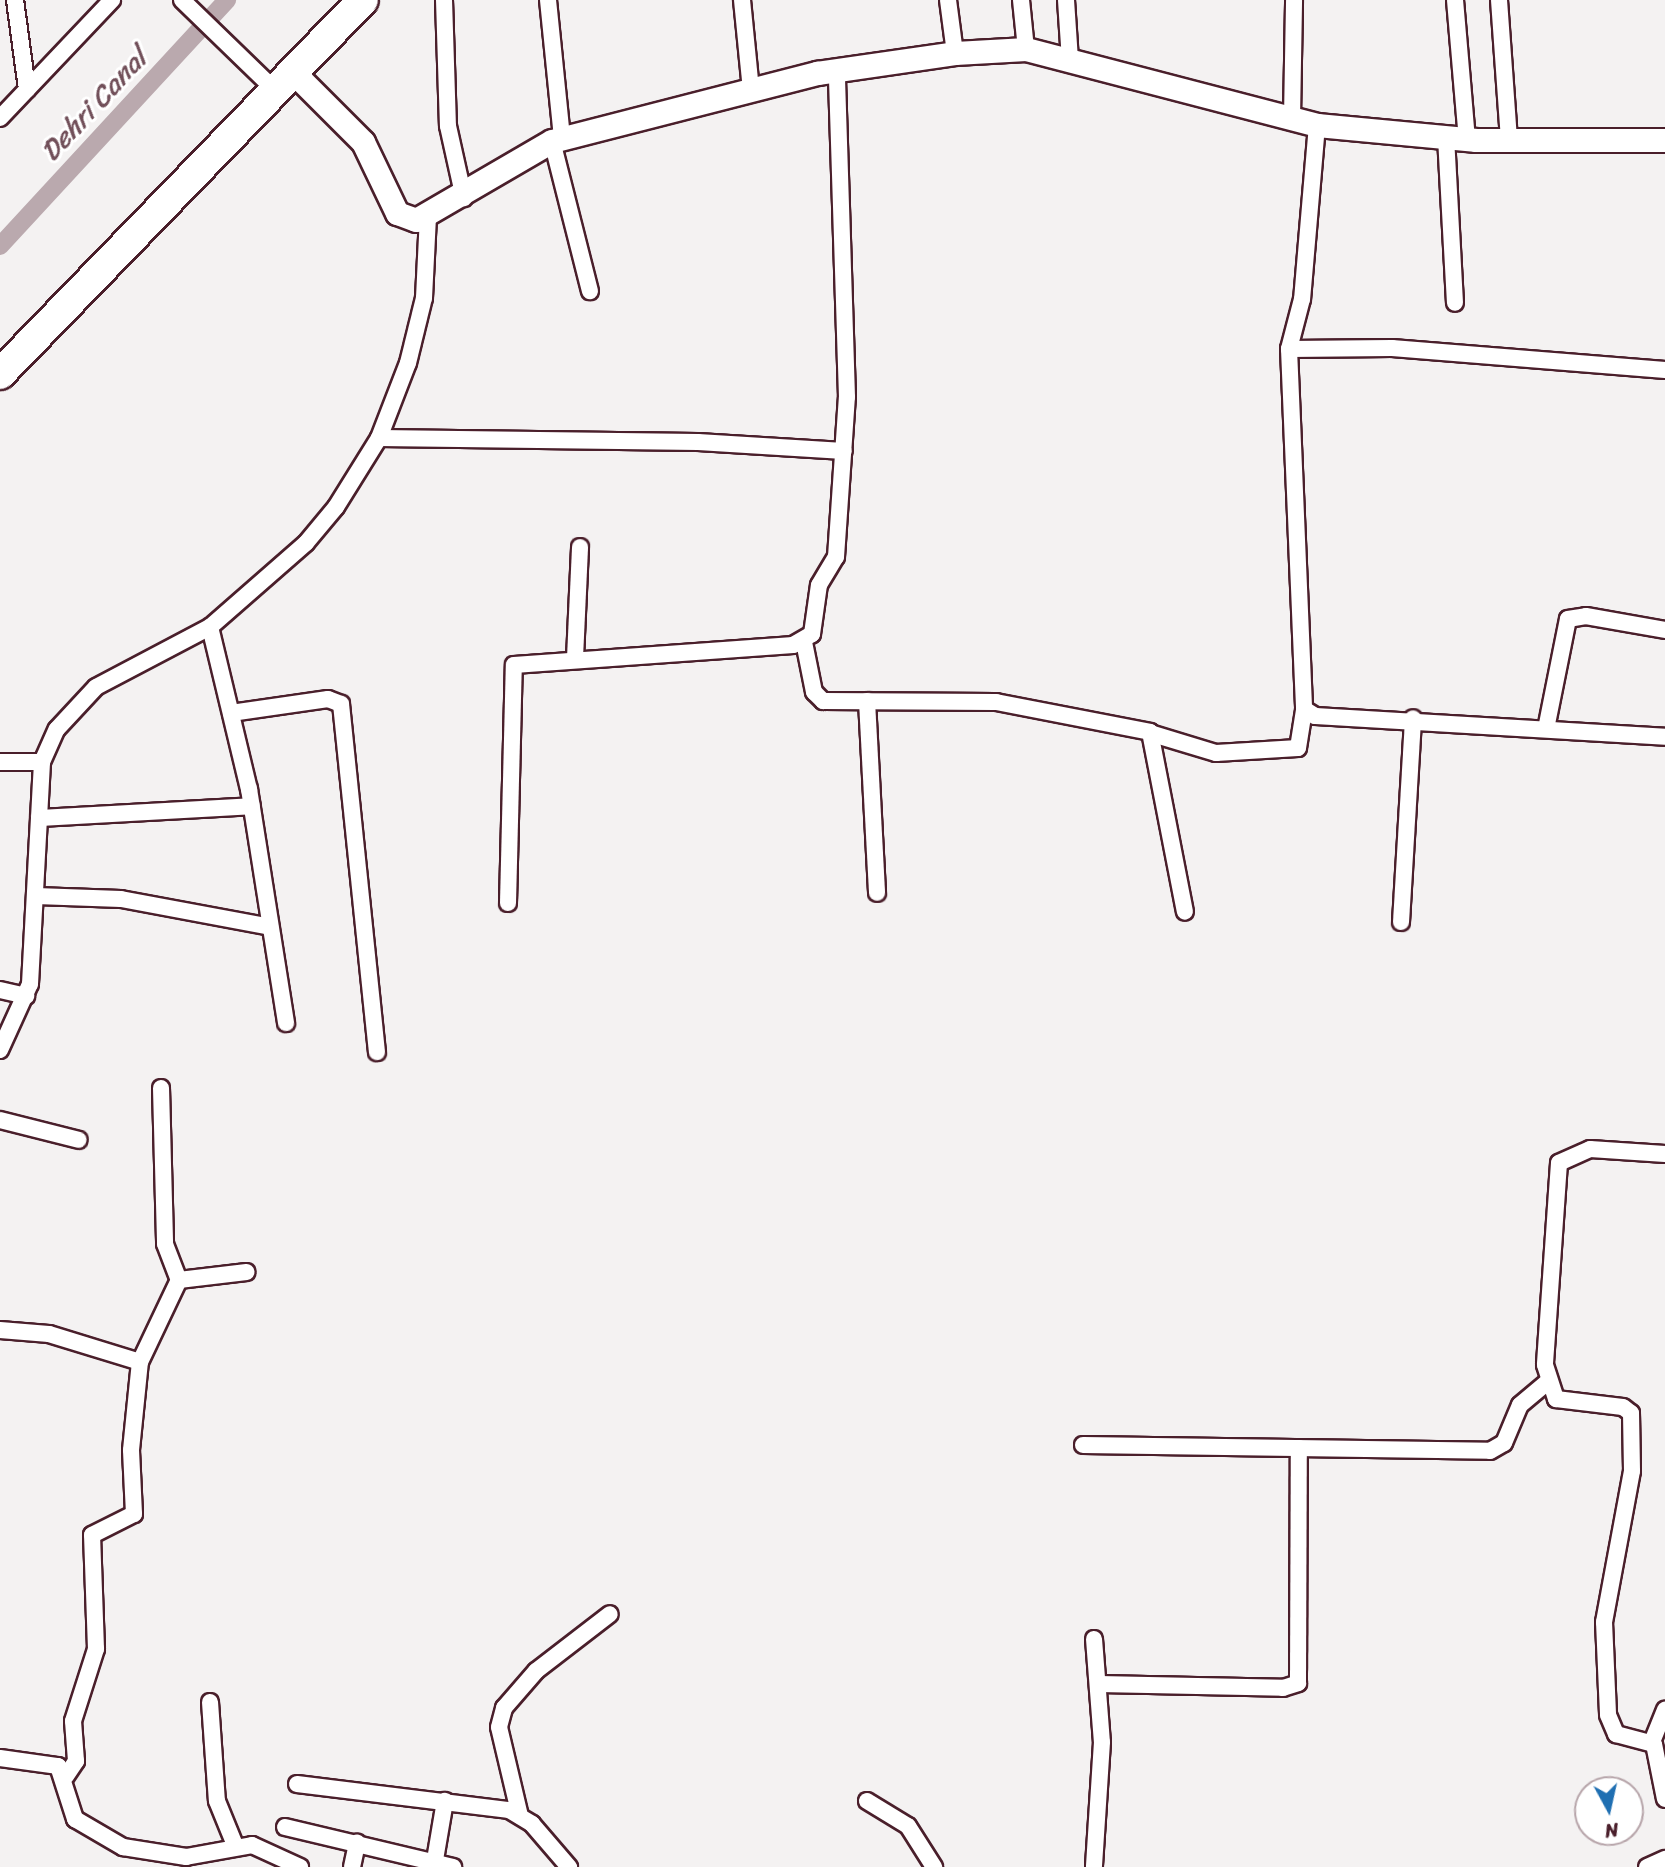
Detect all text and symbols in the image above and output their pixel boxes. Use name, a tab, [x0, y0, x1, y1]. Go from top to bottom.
water label: Dehri Canal	[34, 42, 154, 168]
north arrow	[1574, 1776, 1644, 1846]
text: N	[1603, 1813, 1621, 1848]

